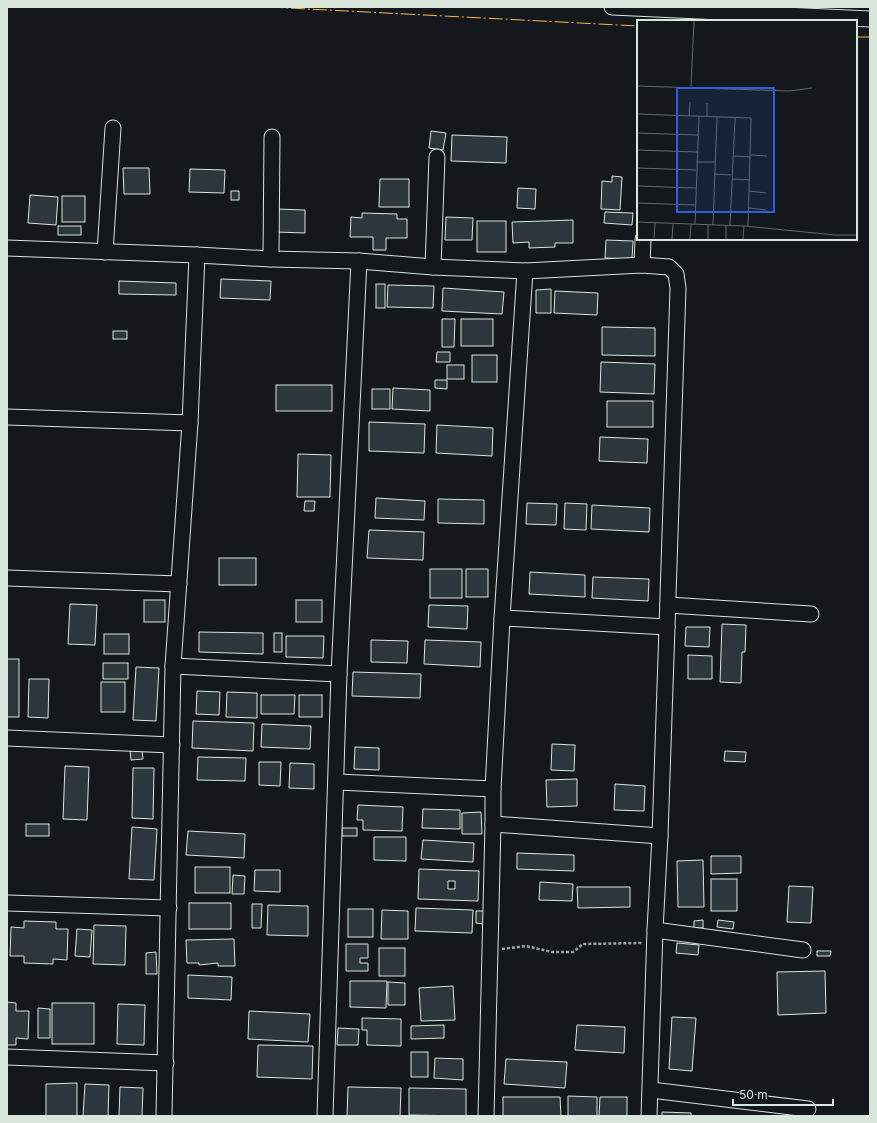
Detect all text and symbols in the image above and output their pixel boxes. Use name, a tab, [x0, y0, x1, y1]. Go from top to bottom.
inset map	[637, 20, 857, 240]
scale bar	[733, 1081, 833, 1107]
text: 50 m	[739, 1087, 768, 1102]

